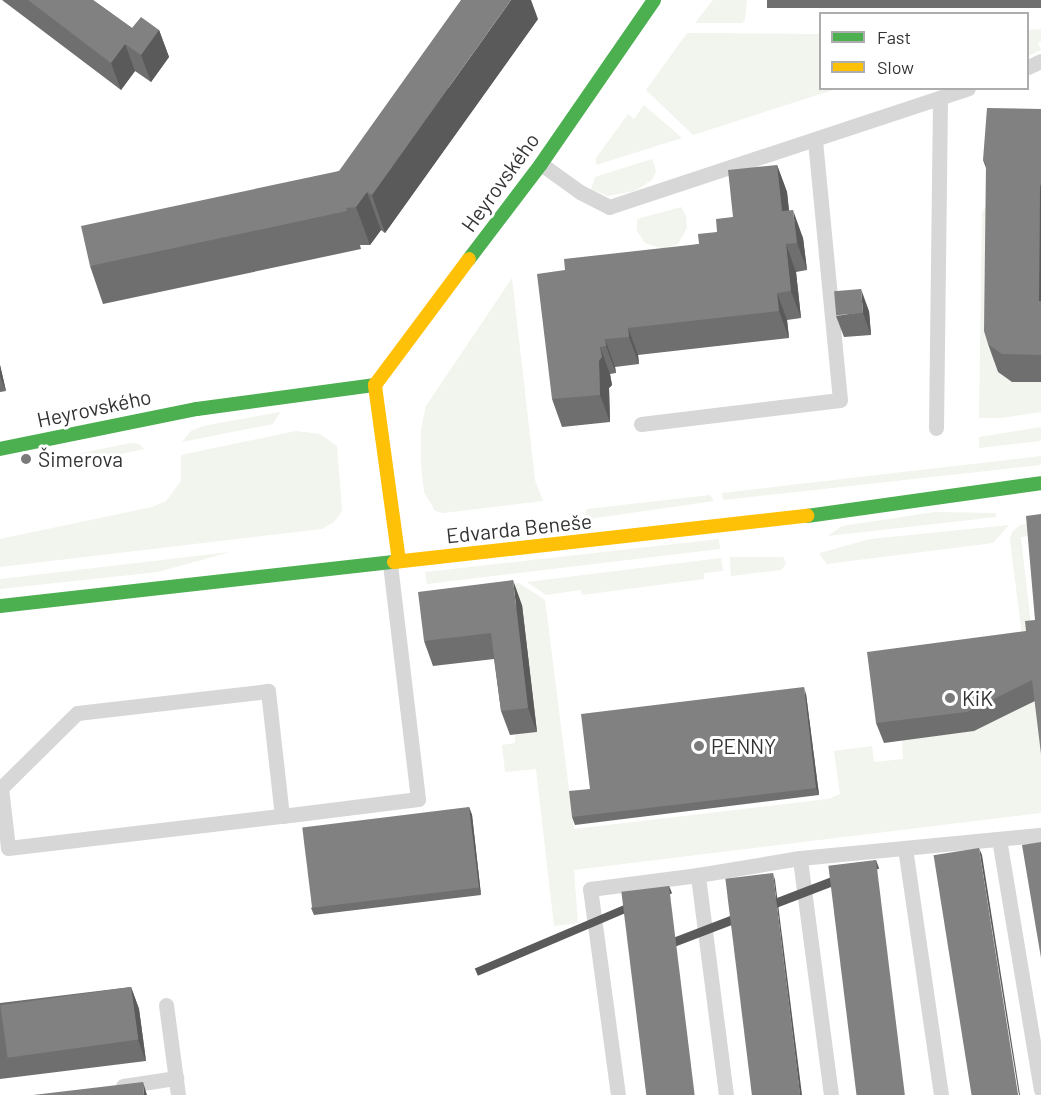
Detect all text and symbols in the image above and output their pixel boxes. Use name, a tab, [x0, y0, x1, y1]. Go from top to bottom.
legend	[819, 12, 1029, 90]
text: Fast	[877, 26, 911, 48]
text: Slow	[877, 56, 914, 78]
street label: Heyrovského	[456, 128, 544, 236]
street label: Heyrovského	[35, 384, 153, 432]
place label: Šimerova	[38, 446, 123, 472]
marker: Šimerova	[19, 452, 33, 466]
street label: Edvarda Beneše	[445, 508, 593, 548]
place label: KiK	[962, 685, 993, 711]
marker: KiK	[943, 691, 957, 705]
place label: PENNY	[711, 733, 776, 759]
marker: PENNY	[692, 739, 706, 753]

